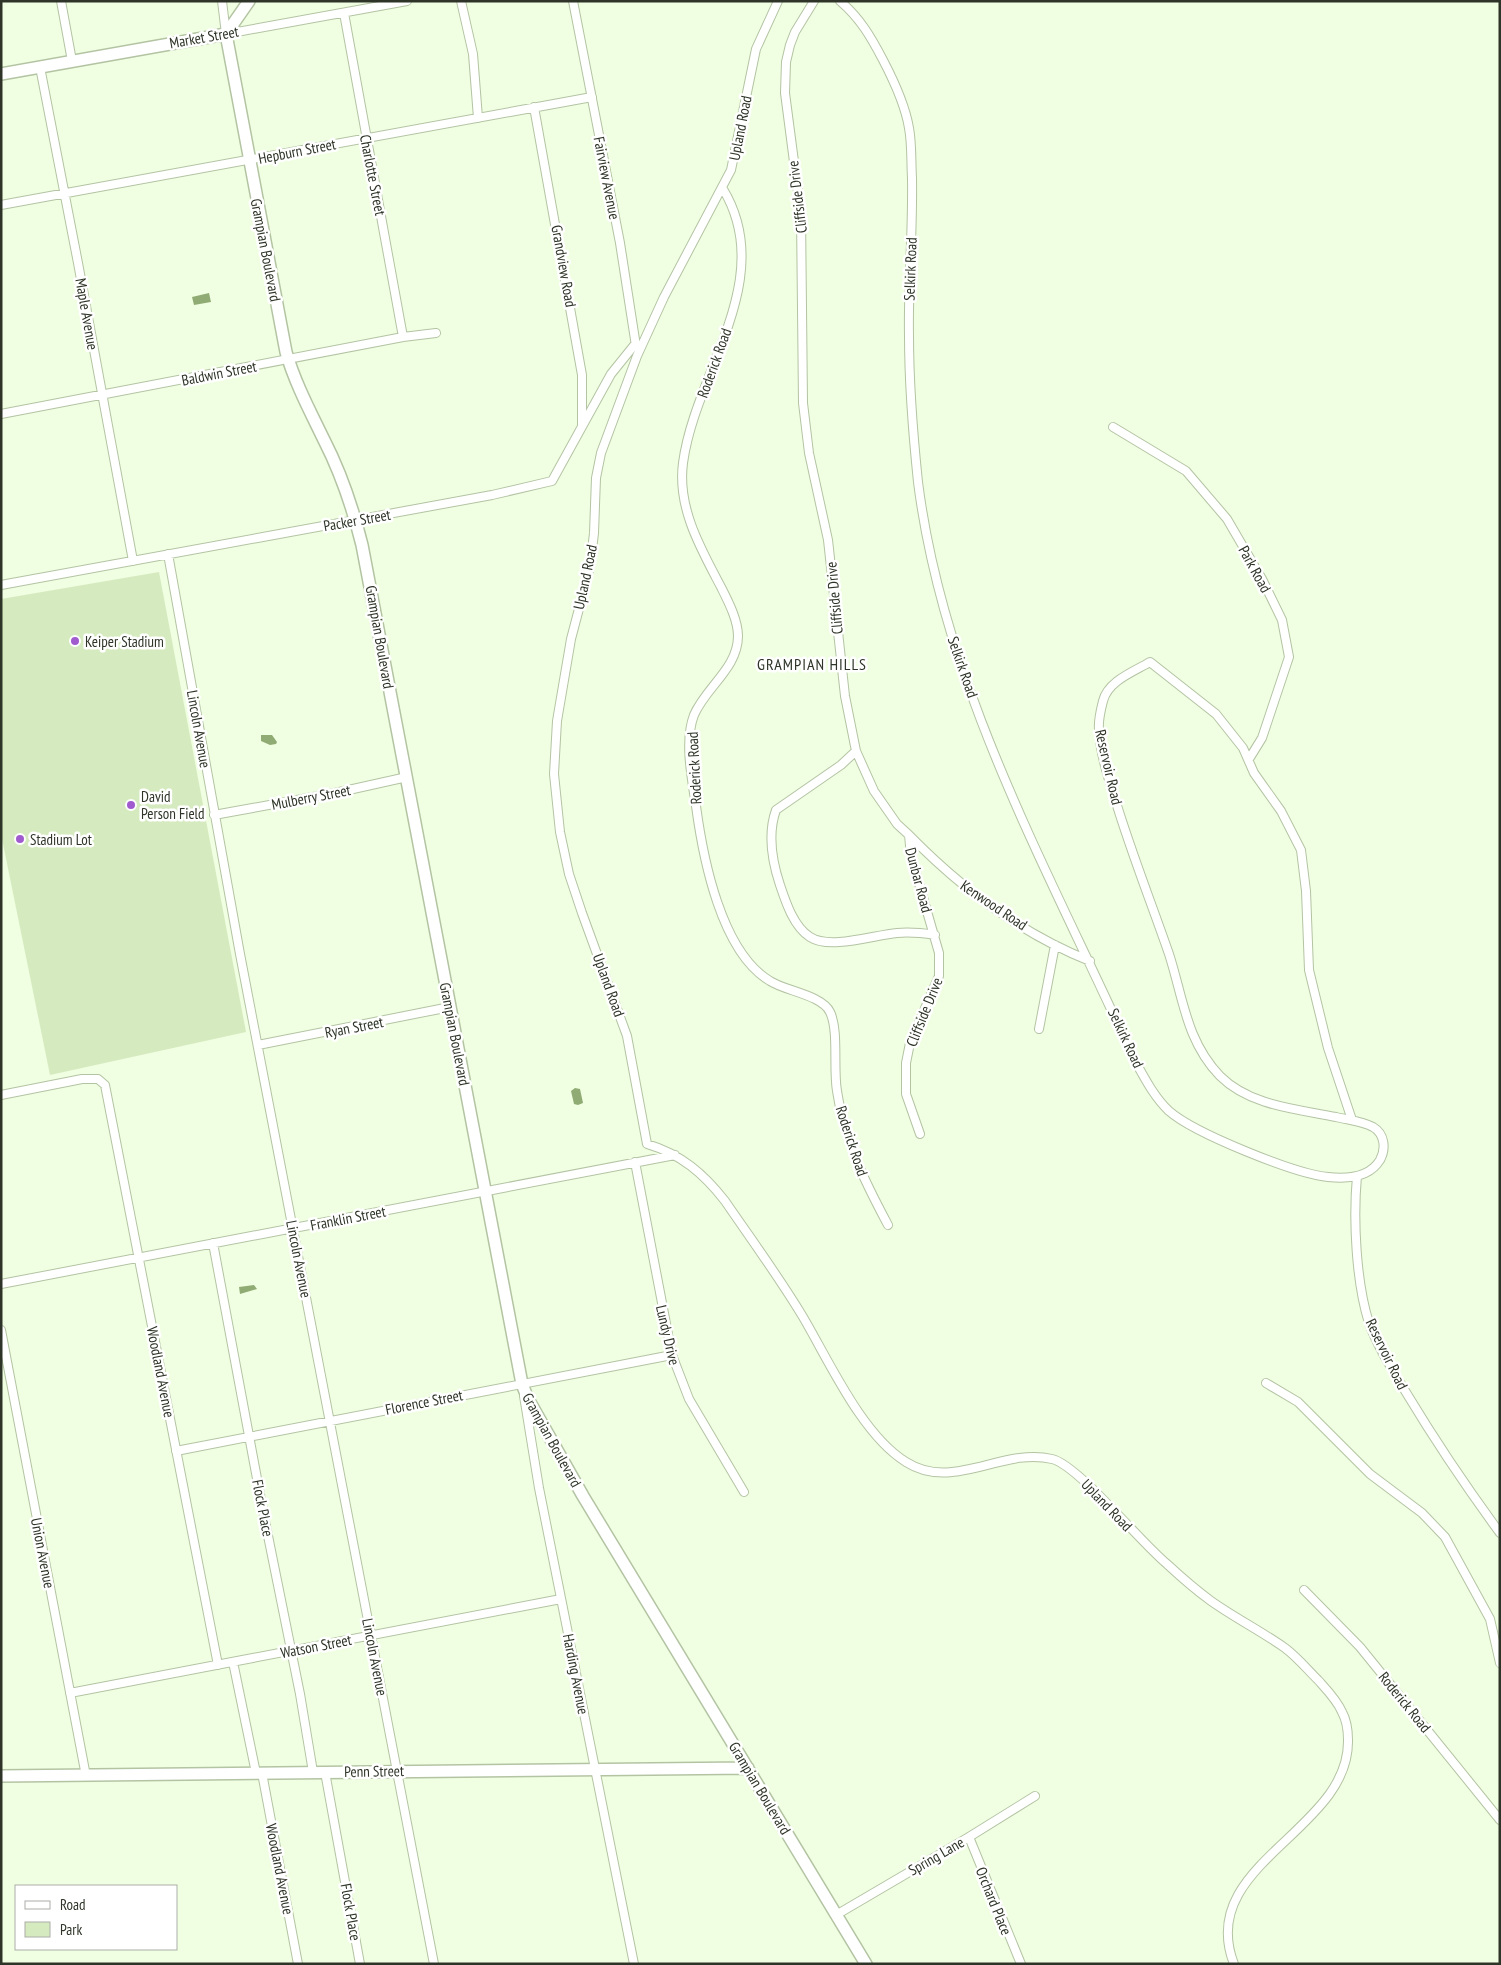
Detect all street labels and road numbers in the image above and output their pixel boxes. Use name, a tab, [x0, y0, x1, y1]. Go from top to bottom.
street label: Market Street	[168, 22, 240, 52]
street label: Upland Road	[724, 94, 756, 162]
street label: Charlotte Street	[356, 133, 390, 217]
street label: Hepburn Street	[257, 134, 337, 168]
street label: Fairview Avenue	[590, 135, 624, 221]
street label: Cliffside Drive	[783, 160, 811, 234]
street label: Grampian Boulevard	[247, 197, 285, 303]
street label: Grandview Road	[547, 223, 581, 309]
street label: Selkirk Road	[899, 237, 921, 301]
street label: Maple Avenue	[71, 277, 103, 351]
street label: Roderick Road	[693, 326, 735, 400]
street label: Baldwin Street	[180, 356, 258, 390]
street label: Packer Street	[322, 505, 392, 535]
street label: Park Road	[1234, 542, 1276, 596]
street label: Upland Road	[569, 543, 601, 611]
street label: Cliffside Drive	[821, 561, 847, 635]
street label: Grampian Boulevard	[362, 584, 398, 690]
street label: Selkirk Road	[944, 634, 982, 700]
street label: Lincoln Avenue	[183, 689, 215, 769]
street label: Reservoir Road	[1091, 728, 1127, 806]
street label: Roderick Road	[683, 731, 705, 805]
street label: Mulberry Street	[270, 780, 352, 814]
street label: Dunbar Road	[901, 845, 937, 915]
street label: Kenwood Road	[957, 876, 1031, 934]
street label: Upland Road	[589, 951, 629, 1019]
street label: Cliffside Drive	[902, 975, 946, 1049]
street label: Grampian Boulevard	[436, 981, 474, 1087]
street label: Selkirk Road	[1104, 1005, 1148, 1071]
street label: Ryan Street	[323, 1012, 385, 1042]
street label: Roderick Road	[832, 1103, 872, 1179]
street label: Franklin Street	[309, 1201, 387, 1235]
street label: Lincoln Avenue	[282, 1219, 316, 1299]
street label: Lundy Drive	[652, 1303, 684, 1367]
street label: Reservoir Road	[1362, 1315, 1412, 1393]
street label: Woodland Avenue	[143, 1325, 179, 1419]
street label: Florence Street	[384, 1385, 464, 1419]
street label: Grampian Boulevard	[518, 1390, 586, 1490]
street label: Upland Road	[1077, 1475, 1137, 1535]
street label: Flock Place	[248, 1478, 278, 1538]
street label: Union Avenue	[27, 1516, 59, 1590]
street label: Lincoln Avenue	[358, 1617, 392, 1697]
street label: Watson Street	[279, 1630, 353, 1662]
street label: Harding Avenue	[559, 1632, 593, 1716]
street label: Roderick Road	[1375, 1668, 1435, 1736]
street label: Grampian Boulevard	[725, 1738, 795, 1838]
street label: Penn Street	[344, 1761, 404, 1781]
street label: Woodland Avenue	[262, 1822, 298, 1916]
street label: Spring Lane	[905, 1832, 967, 1880]
street label: Orchard Place	[972, 1864, 1016, 1938]
street label: Flock Place	[337, 1882, 365, 1942]

